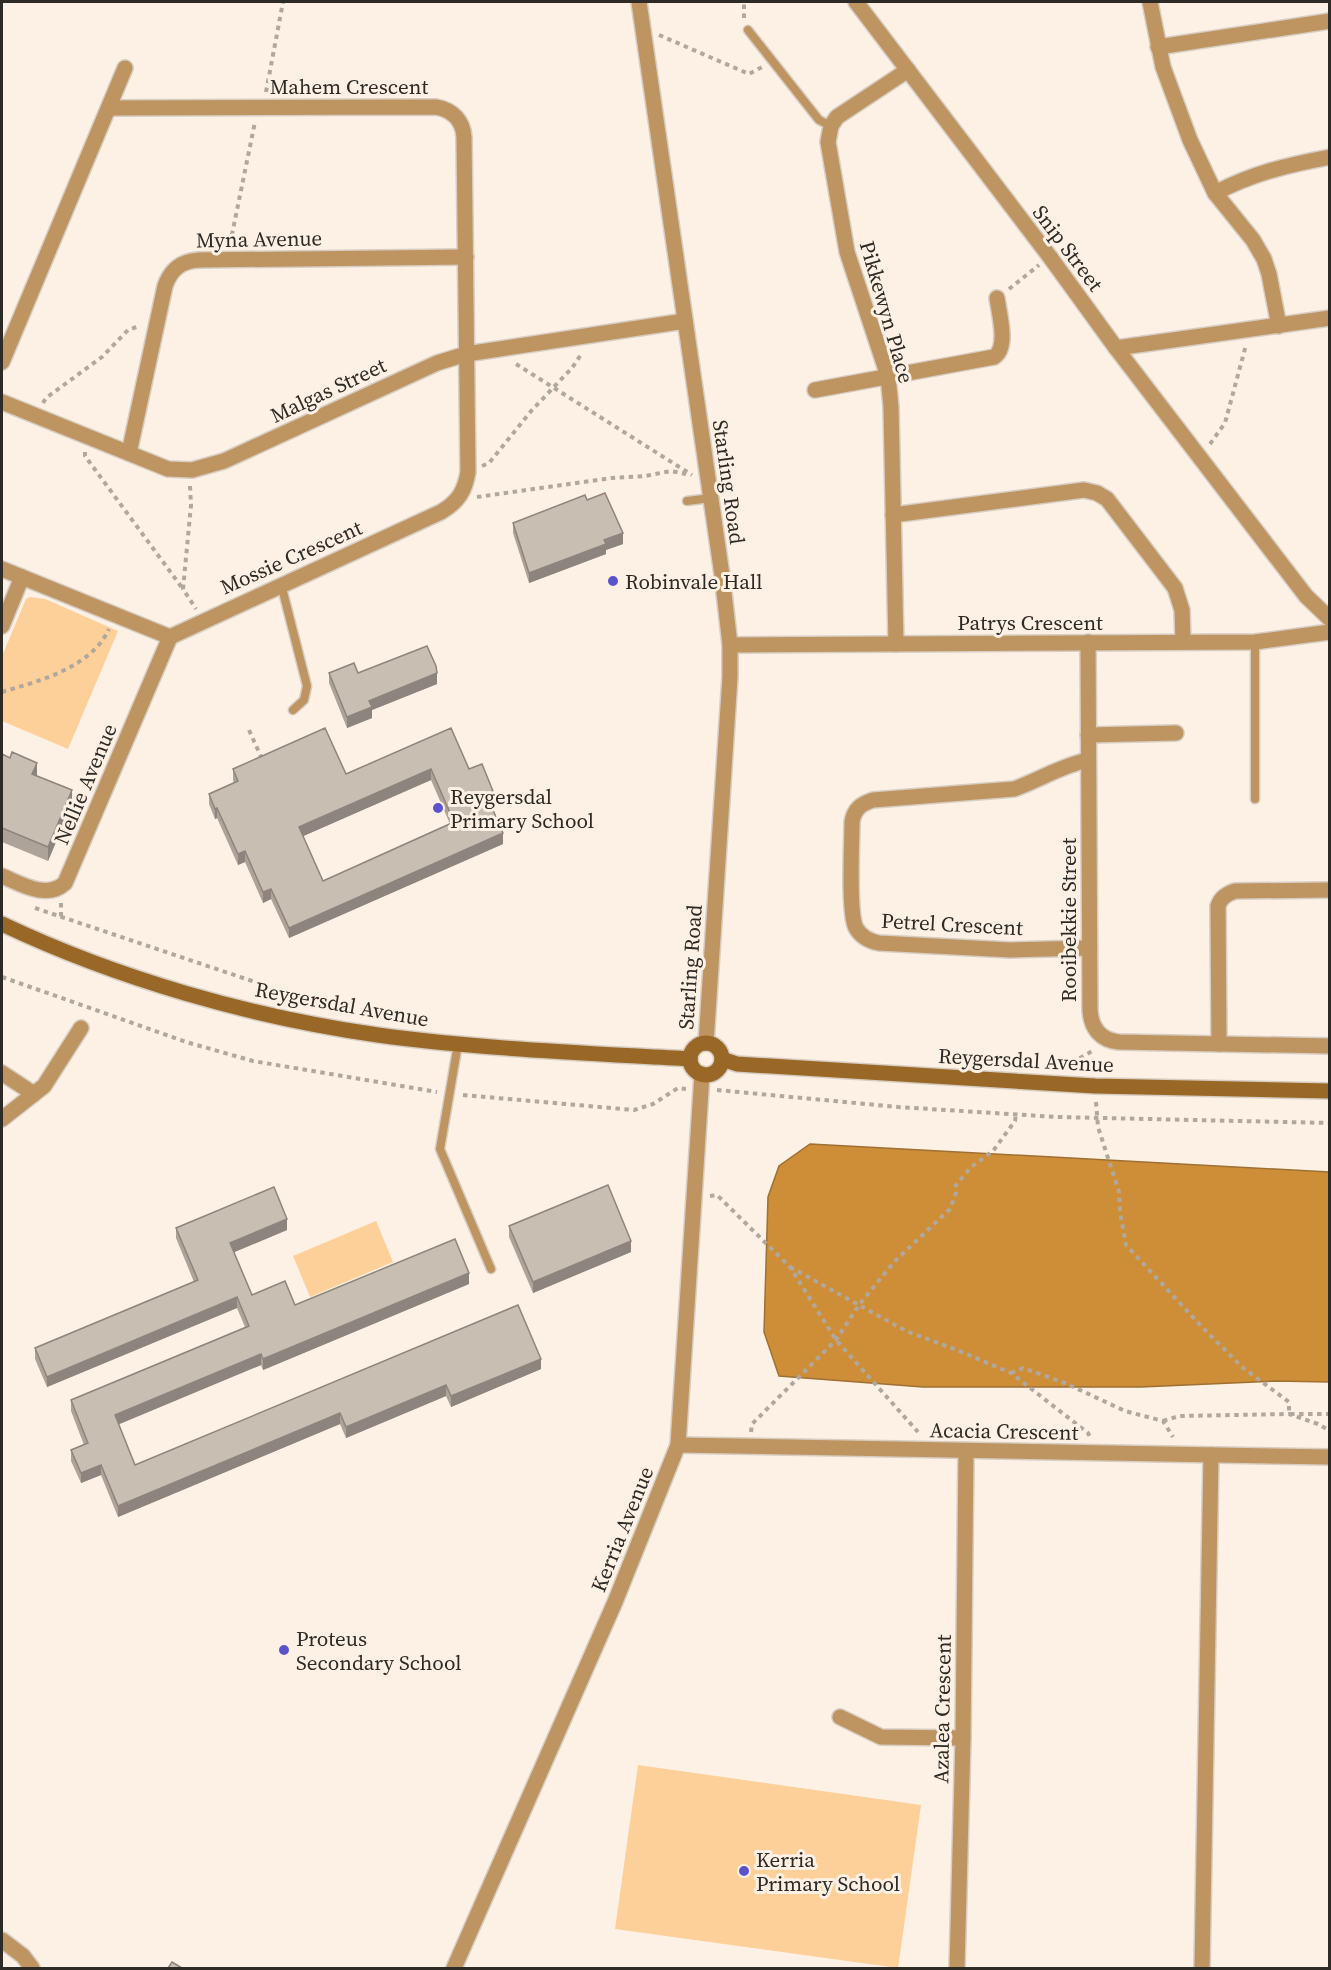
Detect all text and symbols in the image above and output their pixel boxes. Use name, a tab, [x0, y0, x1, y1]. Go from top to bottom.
street label: Mahem Crescent	[270, 72, 428, 101]
street label: Snip Street	[1026, 199, 1110, 297]
street label: Myna Avenue	[196, 223, 322, 255]
street label: Pikkewyn Place	[853, 238, 921, 386]
street label: Malgas Street	[265, 350, 391, 429]
street label: Starling Road	[706, 418, 752, 546]
street label: Mossie Crescent	[216, 513, 367, 601]
place label: Robinvale Hall	[625, 567, 762, 596]
marker: Robinvale Hall	[606, 574, 620, 588]
street label: Patrys Crescent	[957, 608, 1103, 637]
street label: Nellie Avenue	[46, 719, 124, 849]
place label: Reygersdal Primary School	[450, 782, 594, 835]
marker: Reygersdal Primary School	[431, 801, 445, 815]
street label: Rooibekkie Street	[1054, 838, 1083, 1002]
street label: Starling Road	[671, 903, 709, 1030]
street label: Petrel Crescent	[880, 906, 1024, 942]
street label: Reygersdal Avenue	[253, 974, 431, 1034]
street label: Reygersdal Avenue	[937, 1041, 1115, 1079]
street label: Acacia Crescent	[929, 1415, 1079, 1447]
street label: Kerria Avenue	[584, 1462, 660, 1596]
place label: Proteus Secondary School	[296, 1624, 461, 1677]
street label: Azalea Crescent	[926, 1634, 958, 1784]
marker: Proteus Secondary School	[277, 1643, 291, 1657]
place label: Kerria Primary School	[756, 1845, 900, 1898]
marker: Kerria Primary School	[737, 1864, 751, 1878]

